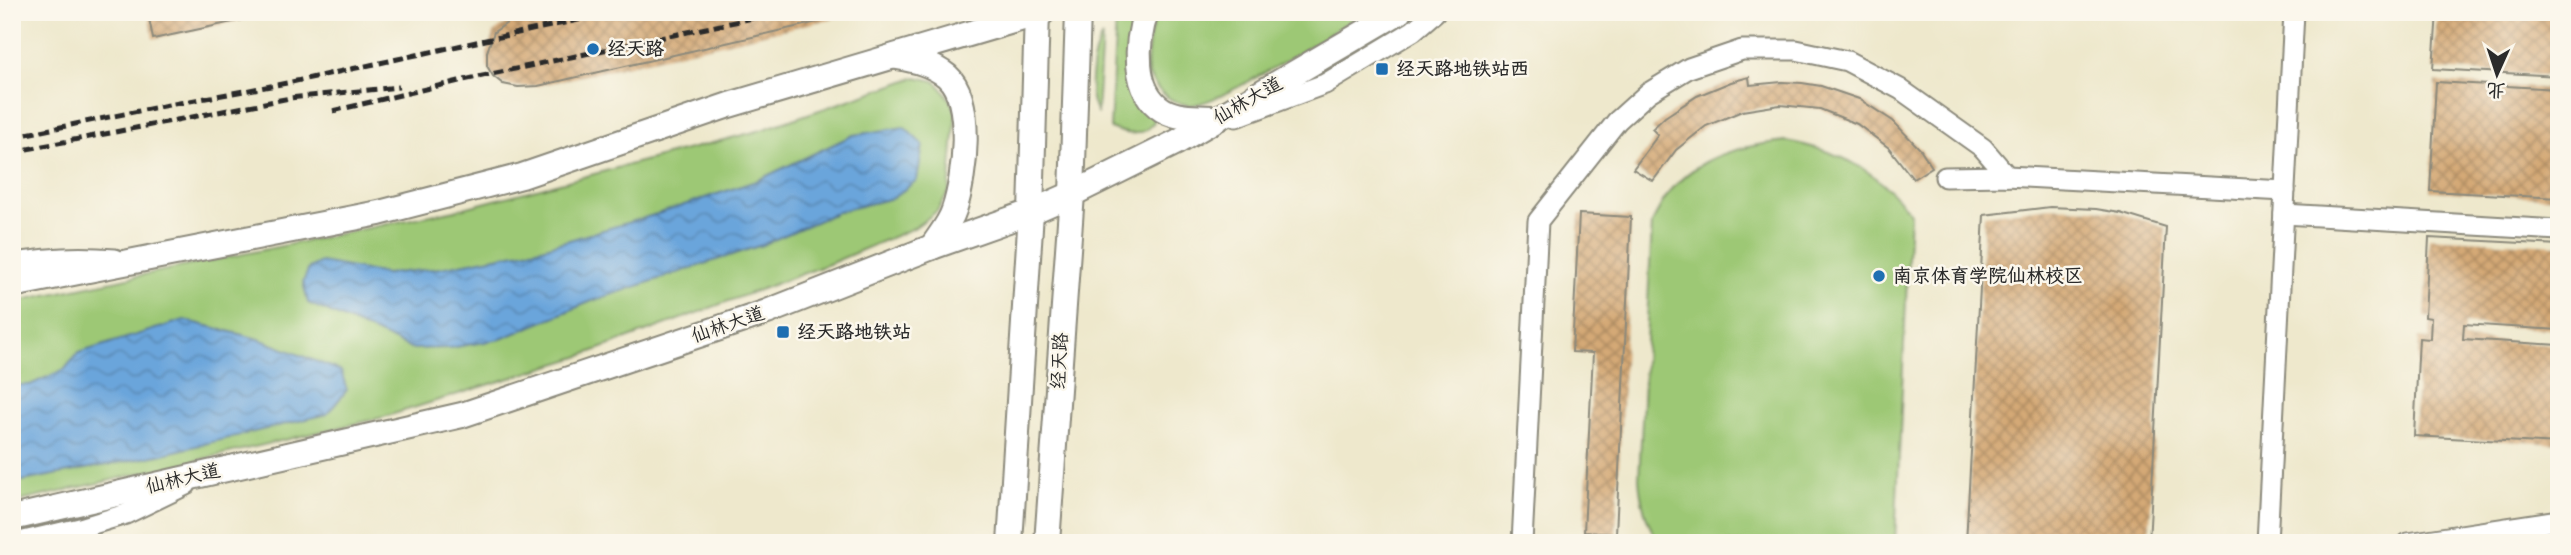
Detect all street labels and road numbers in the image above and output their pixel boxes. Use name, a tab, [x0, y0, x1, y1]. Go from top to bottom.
street label: 仙林大道	[1208, 70, 1288, 132]
street label: 仙林大道	[688, 300, 768, 350]
street label: 经天路	[1045, 332, 1075, 390]
street label: 仙林大道	[143, 457, 223, 501]

